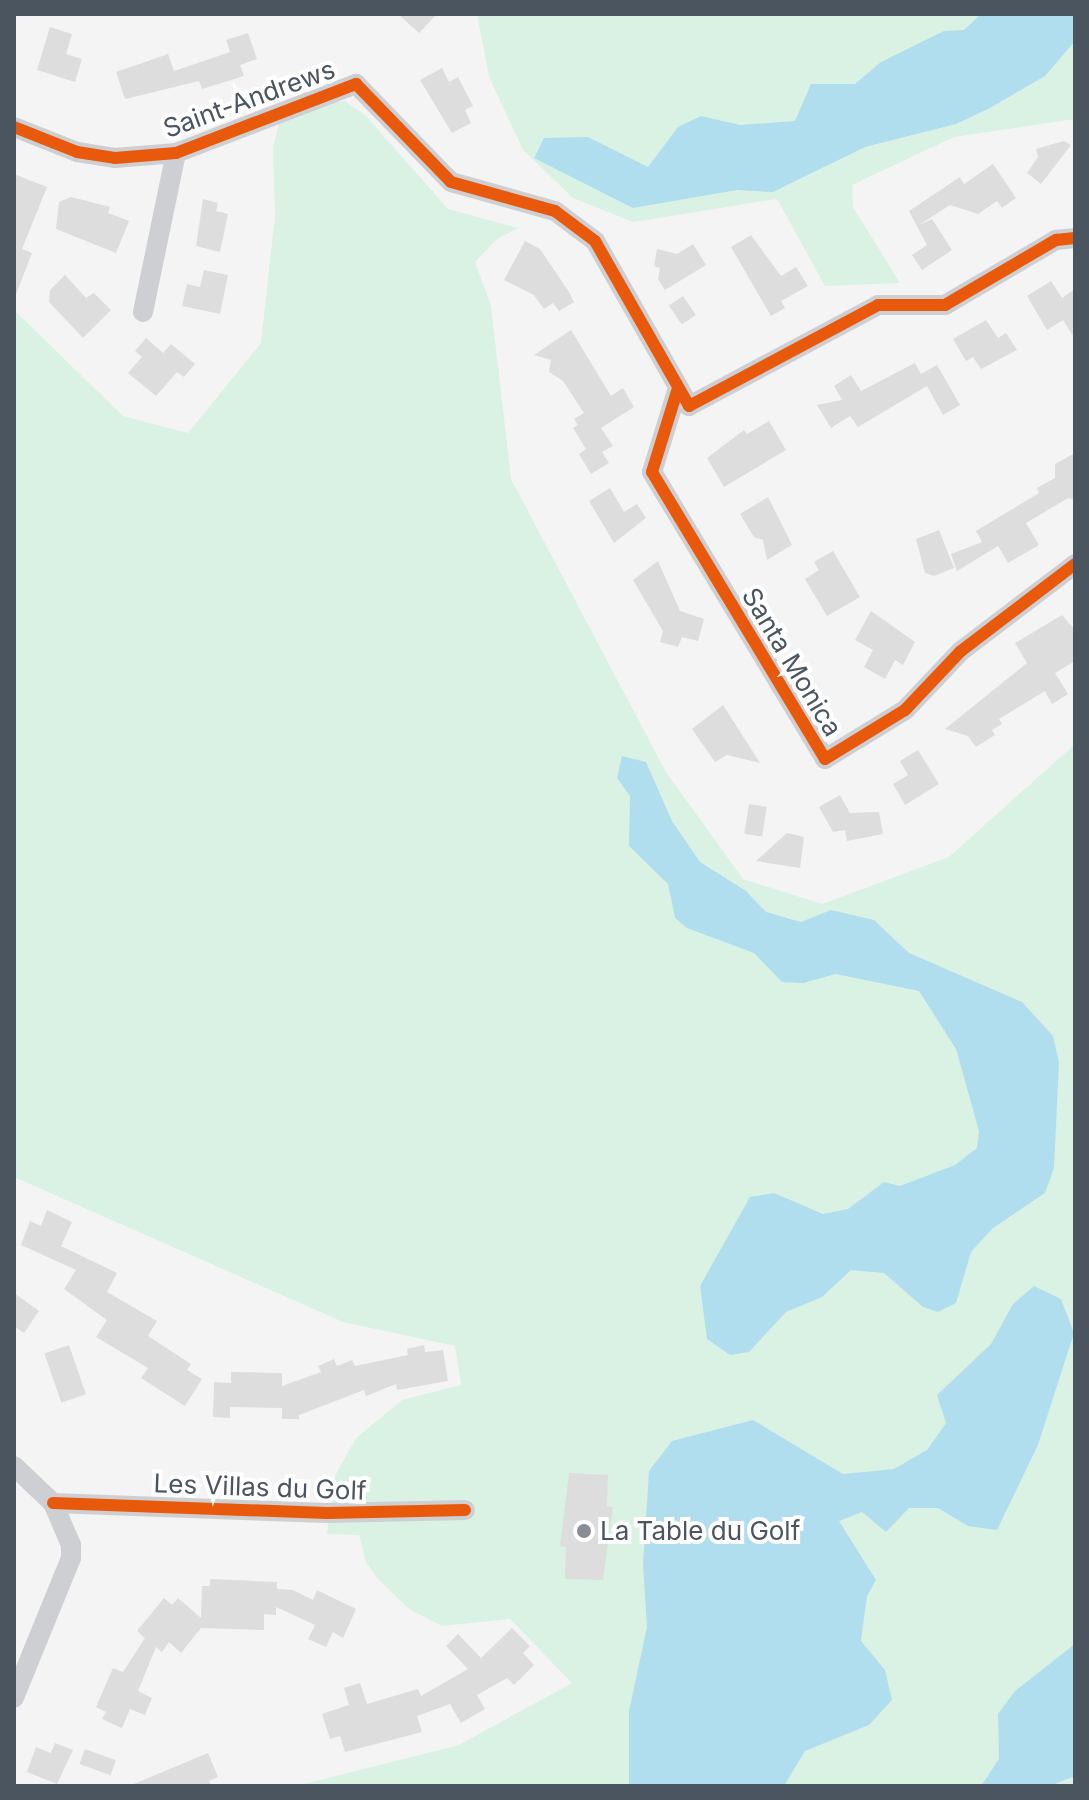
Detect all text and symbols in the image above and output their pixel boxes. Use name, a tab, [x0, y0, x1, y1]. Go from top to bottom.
street label: Saint-Andrews	[159, 54, 339, 144]
street label: Santa Monica	[735, 582, 849, 742]
street label: Les Villas du Golf	[153, 1468, 367, 1506]
place label: La Table du Golf	[600, 1515, 800, 1547]
marker: La Table du Golf	[575, 1522, 593, 1540]

